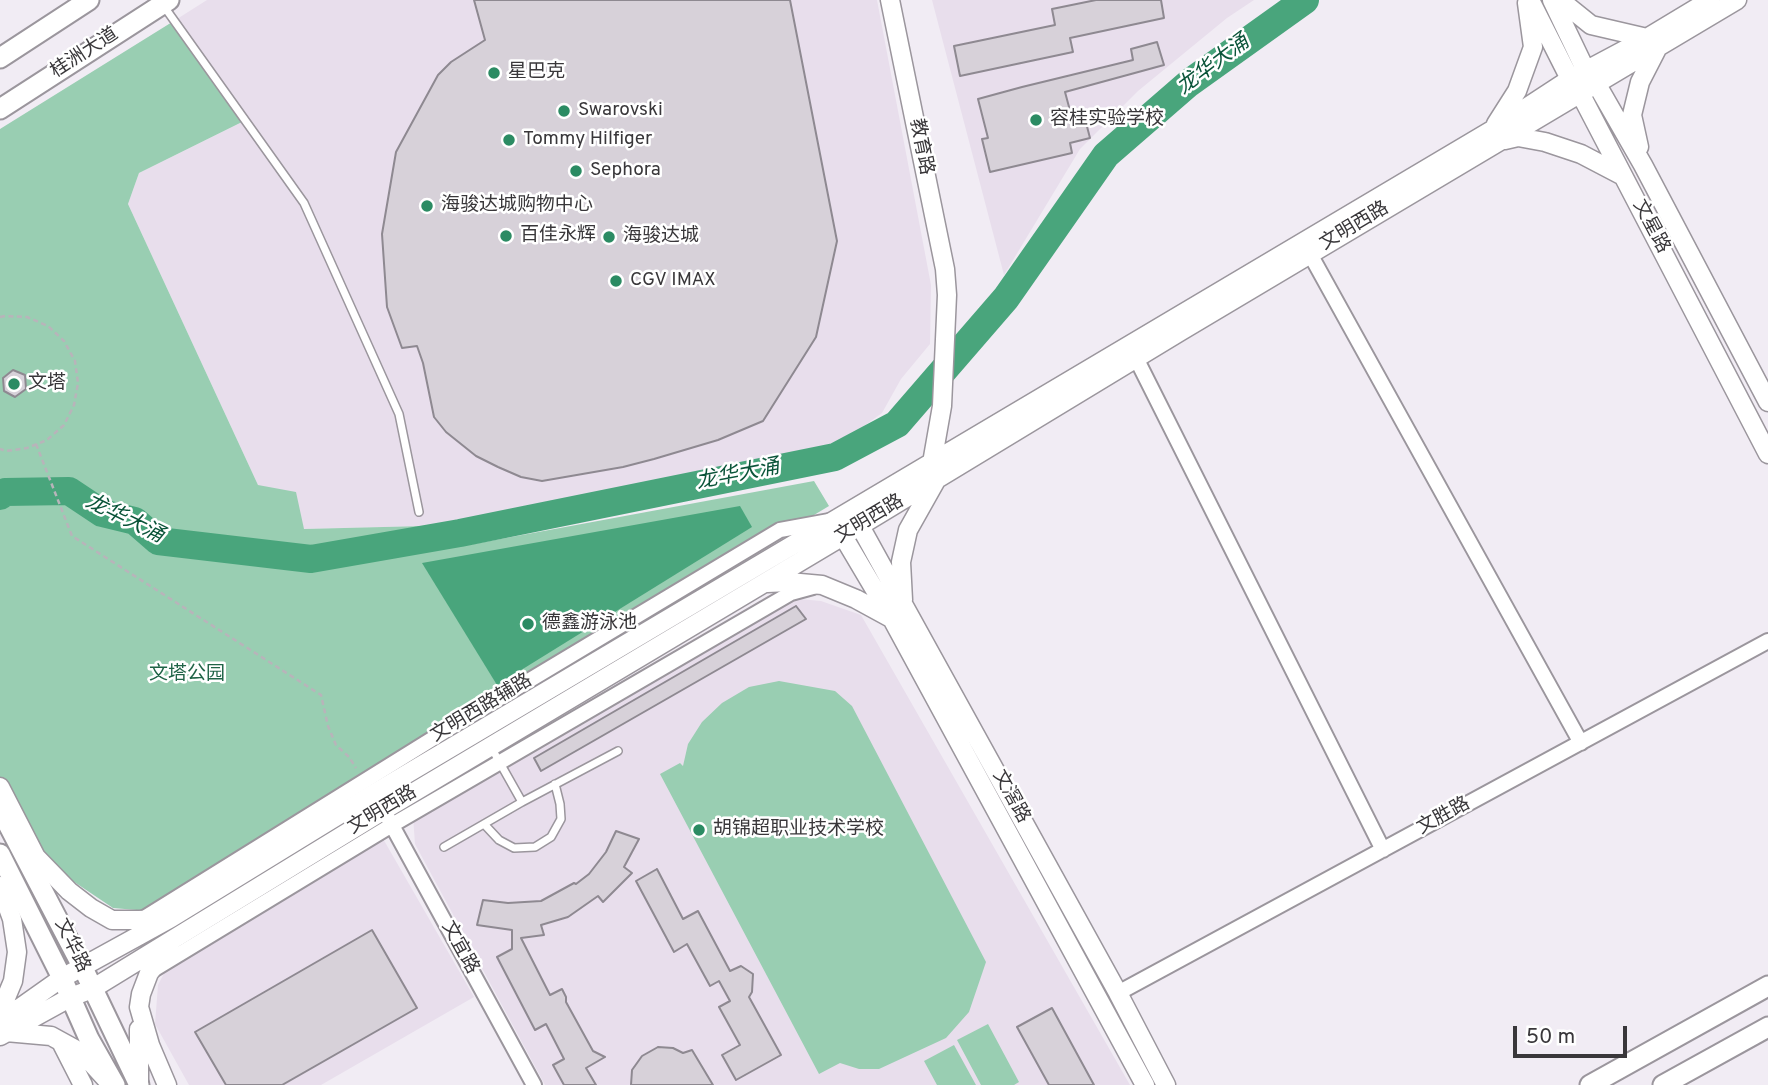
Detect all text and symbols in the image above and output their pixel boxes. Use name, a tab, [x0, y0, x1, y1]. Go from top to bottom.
street label: 桂洲大道	[47, 24, 123, 84]
water label: 龙华大涌	[1173, 31, 1255, 101]
place label: 星巴克	[508, 62, 565, 84]
marker: 星巴克	[486, 65, 502, 81]
place label: Swarovski	[578, 100, 663, 122]
marker: Swarovski	[556, 103, 572, 119]
place label: 容桂实验学校	[1050, 109, 1164, 131]
marker: 容桂实验学校	[1028, 112, 1044, 128]
street label: 教育路	[903, 117, 937, 177]
place label: Tommy Hilfiger	[523, 129, 652, 151]
marker: Tommy Hilfiger	[501, 132, 517, 148]
place label: Sephora	[590, 160, 661, 182]
marker: Sephora	[568, 163, 584, 179]
place label: 海骏达城购物中心	[441, 195, 593, 217]
street label: 文星路	[1627, 196, 1673, 258]
marker: 海骏达城购物中心	[419, 198, 435, 214]
street label: 文明西路	[1317, 198, 1393, 256]
place label: 百佳永辉	[520, 225, 596, 247]
place label: 海骏达城	[623, 226, 699, 248]
marker: 百佳永辉	[498, 228, 514, 244]
marker: 海骏达城	[601, 229, 617, 245]
place label: CGV IMAX	[630, 270, 716, 292]
marker: CGV IMAX	[608, 273, 624, 289]
place label: 文塔	[28, 373, 66, 395]
marker: 文塔	[6, 376, 22, 392]
water label: 龙华大涌	[694, 456, 782, 496]
water label: 龙华大涌	[81, 490, 167, 550]
street label: 文明西路	[832, 491, 908, 549]
place label: 德鑫游泳池	[542, 613, 637, 635]
marker: 德鑫游泳池	[520, 616, 536, 632]
park label: 文塔公园	[149, 664, 225, 686]
street label: 文明西路辅路	[427, 670, 537, 748]
street label: 文滘路	[986, 767, 1034, 827]
street label: 文明西路	[345, 782, 421, 840]
street label: 文胜路	[1414, 793, 1474, 841]
place label: 胡锦超职业技术学校	[713, 819, 884, 841]
marker: 胡锦超职业技术学校	[691, 822, 707, 838]
street label: 文华路	[48, 915, 94, 977]
street label: 文宜路	[435, 918, 483, 978]
scale bar	[1516, 1012, 1630, 1056]
text: 50 m	[1526, 1024, 1575, 1051]

